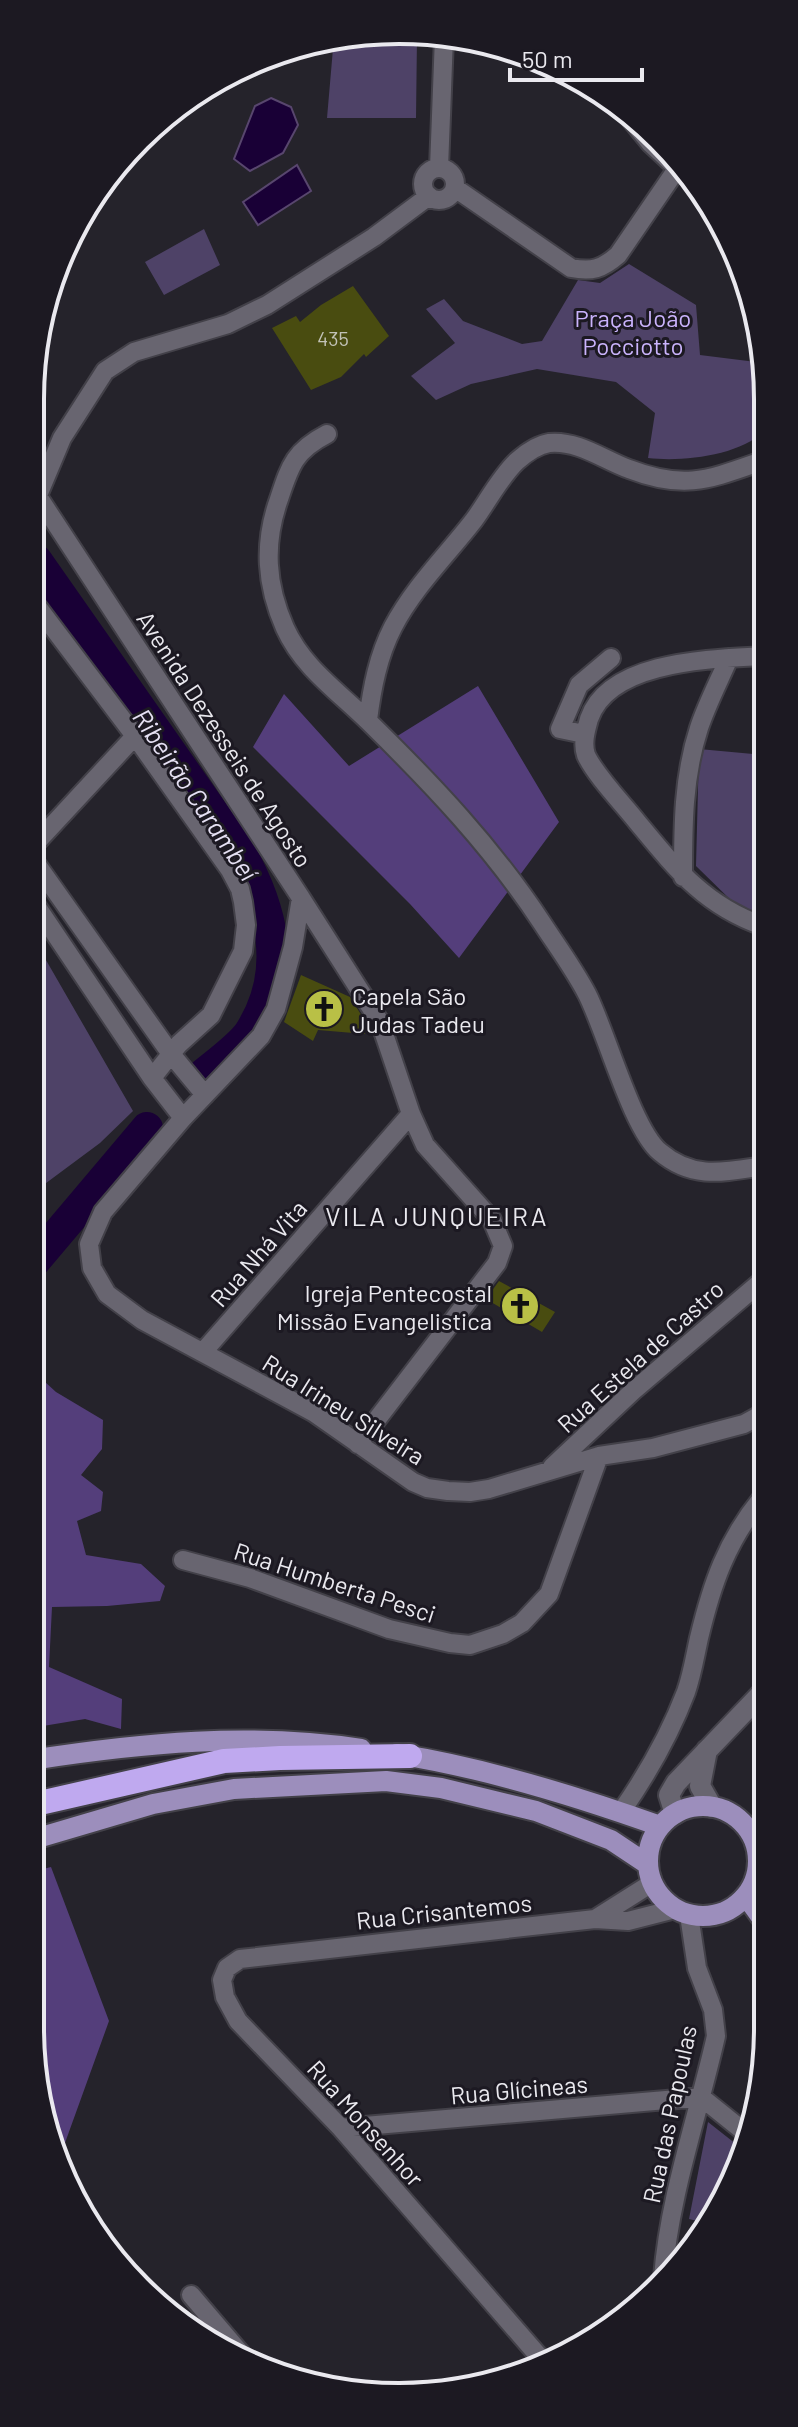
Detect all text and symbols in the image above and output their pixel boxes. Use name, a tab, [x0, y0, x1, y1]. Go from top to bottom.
scale bar	[510, 32, 642, 82]
text: 50 m	[522, 44, 573, 73]
park label: Praça João Pocciotto	[575, 303, 691, 360]
house number: 435	[317, 326, 349, 350]
street label: Avenida Dezesseis de Agosto	[131, 606, 319, 872]
water label: Ribeirão Carambeí	[127, 702, 266, 887]
place label: Capela São Judas Tadeu	[352, 981, 485, 1038]
church icon: Capela São Judas Tadeu	[303, 988, 345, 1030]
street label: Rua Nhá Vita	[204, 1194, 312, 1312]
district label: VILA JUNQUEIRA	[325, 1200, 549, 1231]
street label: Rua Estela de Castro	[551, 1274, 729, 1438]
place label: Igreja Pentecostal Missão Evangelistica	[277, 1278, 492, 1335]
church icon: Igreja Pentecostal Missão Evangelistica	[499, 1285, 541, 1327]
street label: Rua Irineu Silveira	[258, 1348, 430, 1470]
street label: Rua Humberta Pesci	[231, 1536, 439, 1628]
street label: Rua Crisantemos	[355, 1887, 533, 1935]
street label: Rua das Papoulas	[636, 2022, 702, 2206]
street label: Rua Monsenhor	[302, 2054, 430, 2192]
street label: Rua Glícineas	[449, 2069, 589, 2109]

